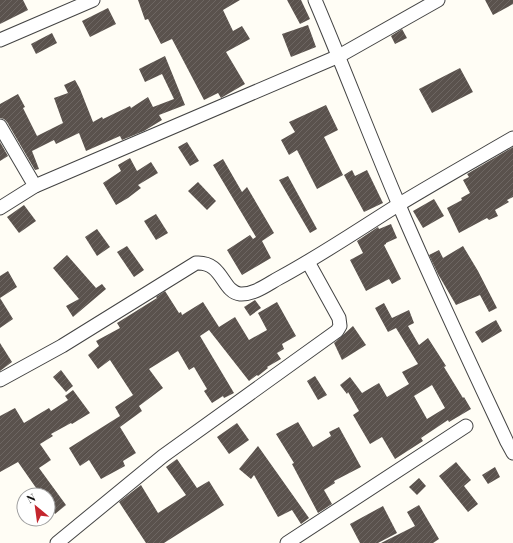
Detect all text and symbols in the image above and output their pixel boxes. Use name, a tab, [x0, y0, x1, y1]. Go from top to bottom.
north arrow	[16, 487, 56, 527]
text: N	[24, 489, 38, 506]

